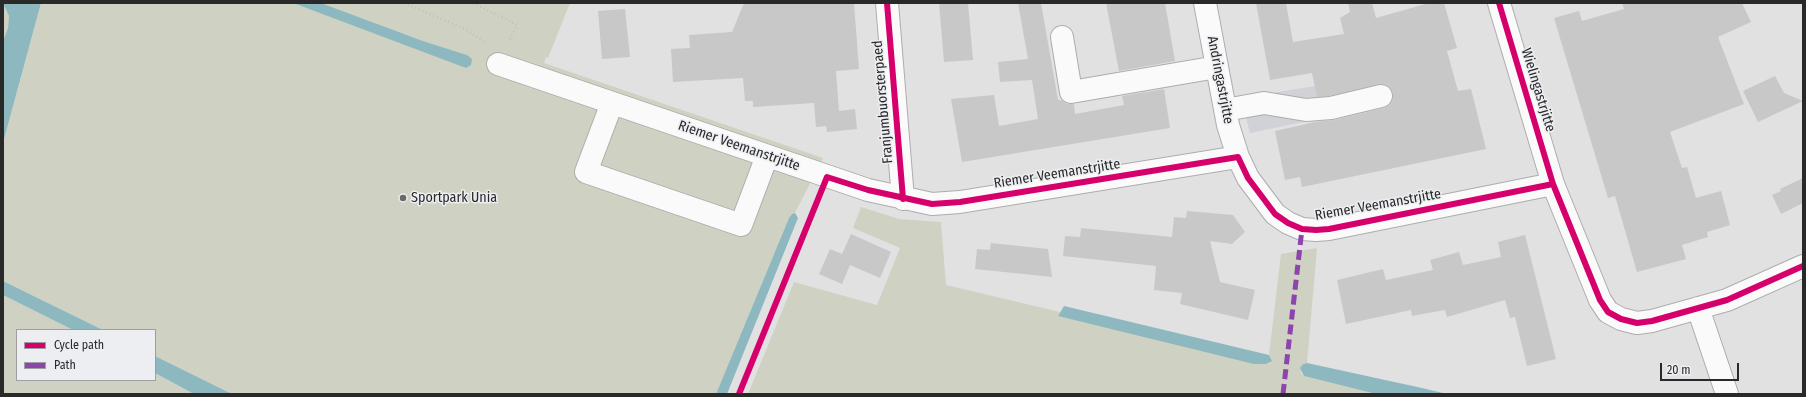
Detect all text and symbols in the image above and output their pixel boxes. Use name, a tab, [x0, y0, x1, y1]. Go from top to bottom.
street label: Andringastrjitte	[1203, 35, 1237, 125]
street label: Franjumbuorsterpaed	[869, 40, 897, 164]
street label: Wielingastrjitte	[1517, 46, 1559, 134]
street label: Riemer Veemanstrjitte	[676, 117, 802, 175]
street label: Riemer Veemanstrjitte	[993, 156, 1121, 192]
street label: Riemer Veemanstrjitte	[1314, 186, 1442, 224]
place label: Sportpark Unia	[411, 190, 497, 206]
marker: Sportpark Unia	[398, 193, 408, 203]
legend	[16, 329, 156, 381]
text: Cycle path	[54, 338, 104, 352]
scale bar	[1662, 355, 1741, 381]
text: Path	[54, 358, 76, 372]
text: 20 m	[1667, 363, 1691, 377]

